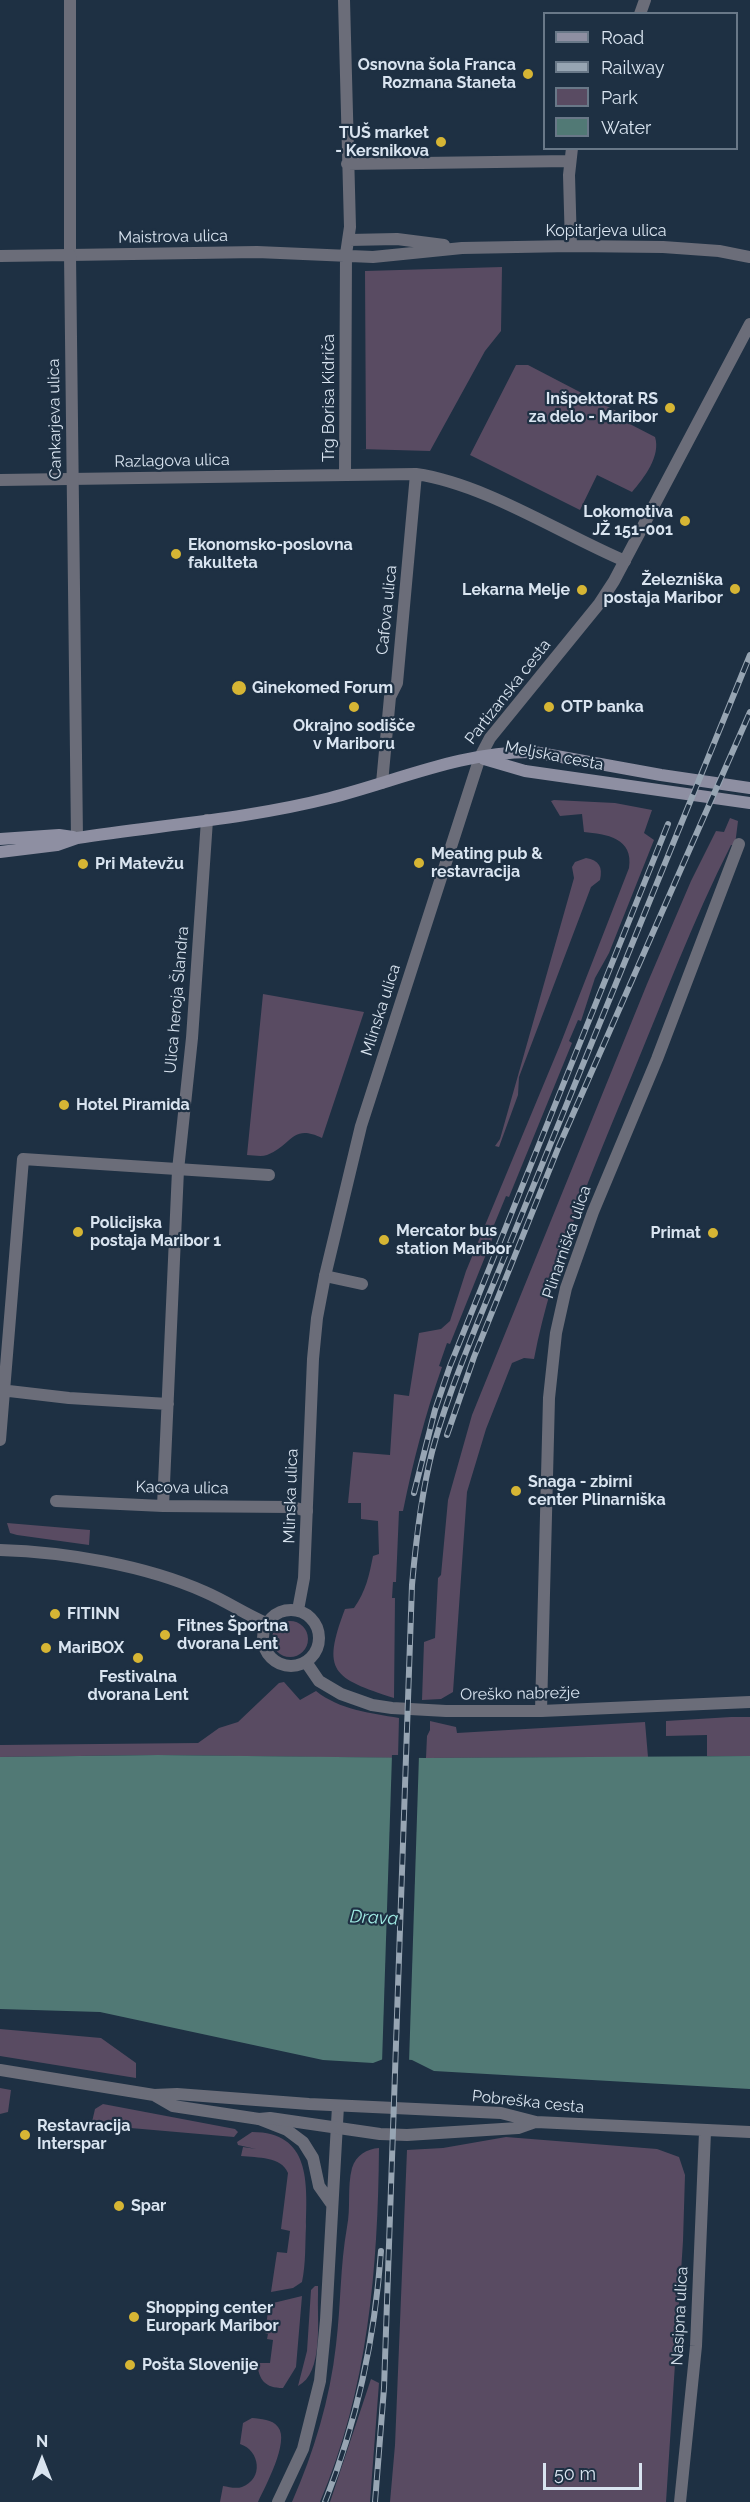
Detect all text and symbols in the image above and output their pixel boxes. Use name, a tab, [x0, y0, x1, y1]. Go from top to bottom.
legend	[543, 12, 738, 150]
text: Road	[601, 27, 644, 48]
place label: Osnovna šola Franca Rozmana Staneta	[358, 55, 516, 93]
text: Railway	[601, 57, 665, 78]
marker: Osnovna šola Franca Rozmana Staneta	[521, 67, 535, 81]
text: Park	[601, 87, 638, 108]
text: Water	[601, 117, 651, 138]
place label: TUŠ market - Kersnikova	[335, 123, 429, 161]
marker: TUŠ market - Kersnikova	[434, 135, 448, 149]
street label: Kopitarjeva ulica	[545, 221, 667, 241]
street label: Maistrova ulica	[118, 226, 228, 248]
street label: Trg Borisa Kidriča	[319, 334, 339, 462]
street label: Cankarjeva ulica	[44, 359, 66, 479]
place label: Inšpektorat RS za delo - Maribor	[529, 389, 658, 427]
marker: Inšpektorat RS za delo - Maribor	[663, 401, 677, 415]
street label: Razlagova ulica	[114, 450, 230, 472]
place label: Lokomotiva JŽ 151-001	[583, 502, 673, 540]
marker: Lokomotiva JŽ 151-001	[678, 514, 692, 528]
place label: Ekonomsko-poslovna fakulteta	[188, 535, 353, 573]
marker: Ekonomsko-poslovna fakulteta	[169, 547, 183, 561]
street label: Cafova ulica	[373, 564, 401, 656]
place label: Železniška postaja Maribor	[604, 570, 723, 608]
place label: Lekarna Melje	[462, 580, 570, 600]
marker: Železniška postaja Maribor	[728, 582, 742, 596]
marker: Lekarna Melje	[575, 583, 589, 597]
street label: Partizanska cesta	[461, 636, 555, 748]
place label: Ginekomed Forum	[252, 678, 393, 698]
marker: Ginekomed Forum	[230, 679, 248, 697]
place label: OTP banka	[561, 697, 644, 717]
marker: Okrajno sodišče v Mariboru	[347, 700, 361, 714]
marker: OTP banka	[542, 700, 556, 714]
place label: Okrajno sodišče v Mariboru	[293, 716, 415, 754]
street label: Meljska cesta	[503, 737, 605, 775]
place label: Meating pub & restavracija	[431, 844, 543, 882]
place label: Pri Matevžu	[95, 854, 184, 874]
marker: Meating pub & restavracija	[412, 856, 426, 870]
marker: Pri Matevžu	[76, 857, 90, 871]
street label: Ulica heroja Šlandra	[161, 926, 193, 1074]
street label: Mlinska ulica	[357, 962, 405, 1058]
place label: Hotel Piramida	[76, 1095, 190, 1115]
marker: Hotel Piramida	[57, 1098, 71, 1112]
street label: Plinarniška ulica	[539, 1183, 595, 1301]
place label: Policijska postaja Maribor 1	[90, 1213, 221, 1251]
place label: Mercator bus station Maribor	[396, 1221, 512, 1259]
place label: Primat	[651, 1223, 701, 1243]
marker: Policijska postaja Maribor 1	[71, 1225, 85, 1239]
marker: Primat	[706, 1226, 720, 1240]
marker: Mercator bus station Maribor	[377, 1233, 391, 1247]
street label: Mlinska ulica	[280, 1448, 302, 1544]
place label: Snaga - zbirni center Plinarniška	[528, 1472, 666, 1510]
street label: Kacova ulica	[135, 1478, 229, 1498]
marker: Snaga - zbirni center Plinarniška	[509, 1484, 523, 1498]
place label: FITINN	[67, 1604, 120, 1624]
marker: FITINN	[48, 1607, 62, 1621]
place label: Fitnes Športna dvorana Lent	[177, 1616, 288, 1654]
marker: Fitnes Športna dvorana Lent	[158, 1628, 172, 1642]
place label: MariBOX	[58, 1638, 124, 1658]
marker: MariBOX	[39, 1641, 53, 1655]
marker: Festivalna dvorana Lent	[131, 1651, 145, 1665]
place label: Festivalna dvorana Lent	[87, 1667, 189, 1705]
street label: Oreško nabrežje	[460, 1683, 580, 1705]
water label: Drava	[349, 1906, 399, 1930]
street label: Pobreška cesta	[471, 2087, 585, 2117]
place label: Restavracija Interspar	[37, 2116, 130, 2154]
marker: Restavracija Interspar	[18, 2128, 32, 2142]
place label: Spar	[131, 2196, 166, 2216]
marker: Spar	[112, 2199, 126, 2213]
street label: Nasipna ulica	[668, 2266, 692, 2366]
place label: Shopping center Europark Maribor	[146, 2298, 279, 2336]
marker: Shopping center Europark Maribor	[127, 2310, 141, 2324]
place label: Pošta Slovenije	[142, 2355, 258, 2375]
marker: Pošta Slovenije	[123, 2358, 137, 2372]
north arrow	[12, 2430, 72, 2490]
text: N	[36, 2432, 48, 2451]
scale bar	[546, 2451, 645, 2489]
text: 50 m	[554, 2463, 596, 2484]

